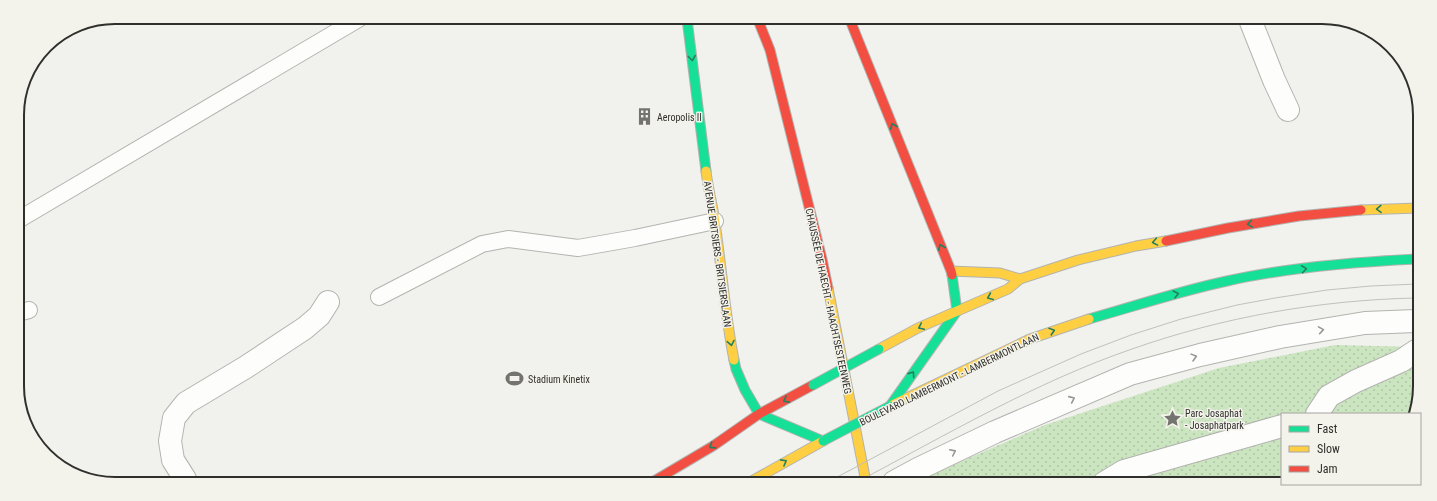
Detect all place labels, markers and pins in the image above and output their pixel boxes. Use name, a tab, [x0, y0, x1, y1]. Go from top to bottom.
building icon: Aeropolis II	[634, 107, 654, 127]
place label: Aeropolis II	[657, 112, 702, 123]
sports icon: Stadium Kinetix	[505, 369, 525, 389]
place label: Stadium Kinetix	[528, 374, 590, 385]
place label: Parc Josaphat - Josaphatpark	[1185, 408, 1244, 431]
place icon: Parc Josaphat - Josaphatpark	[1162, 409, 1182, 429]

